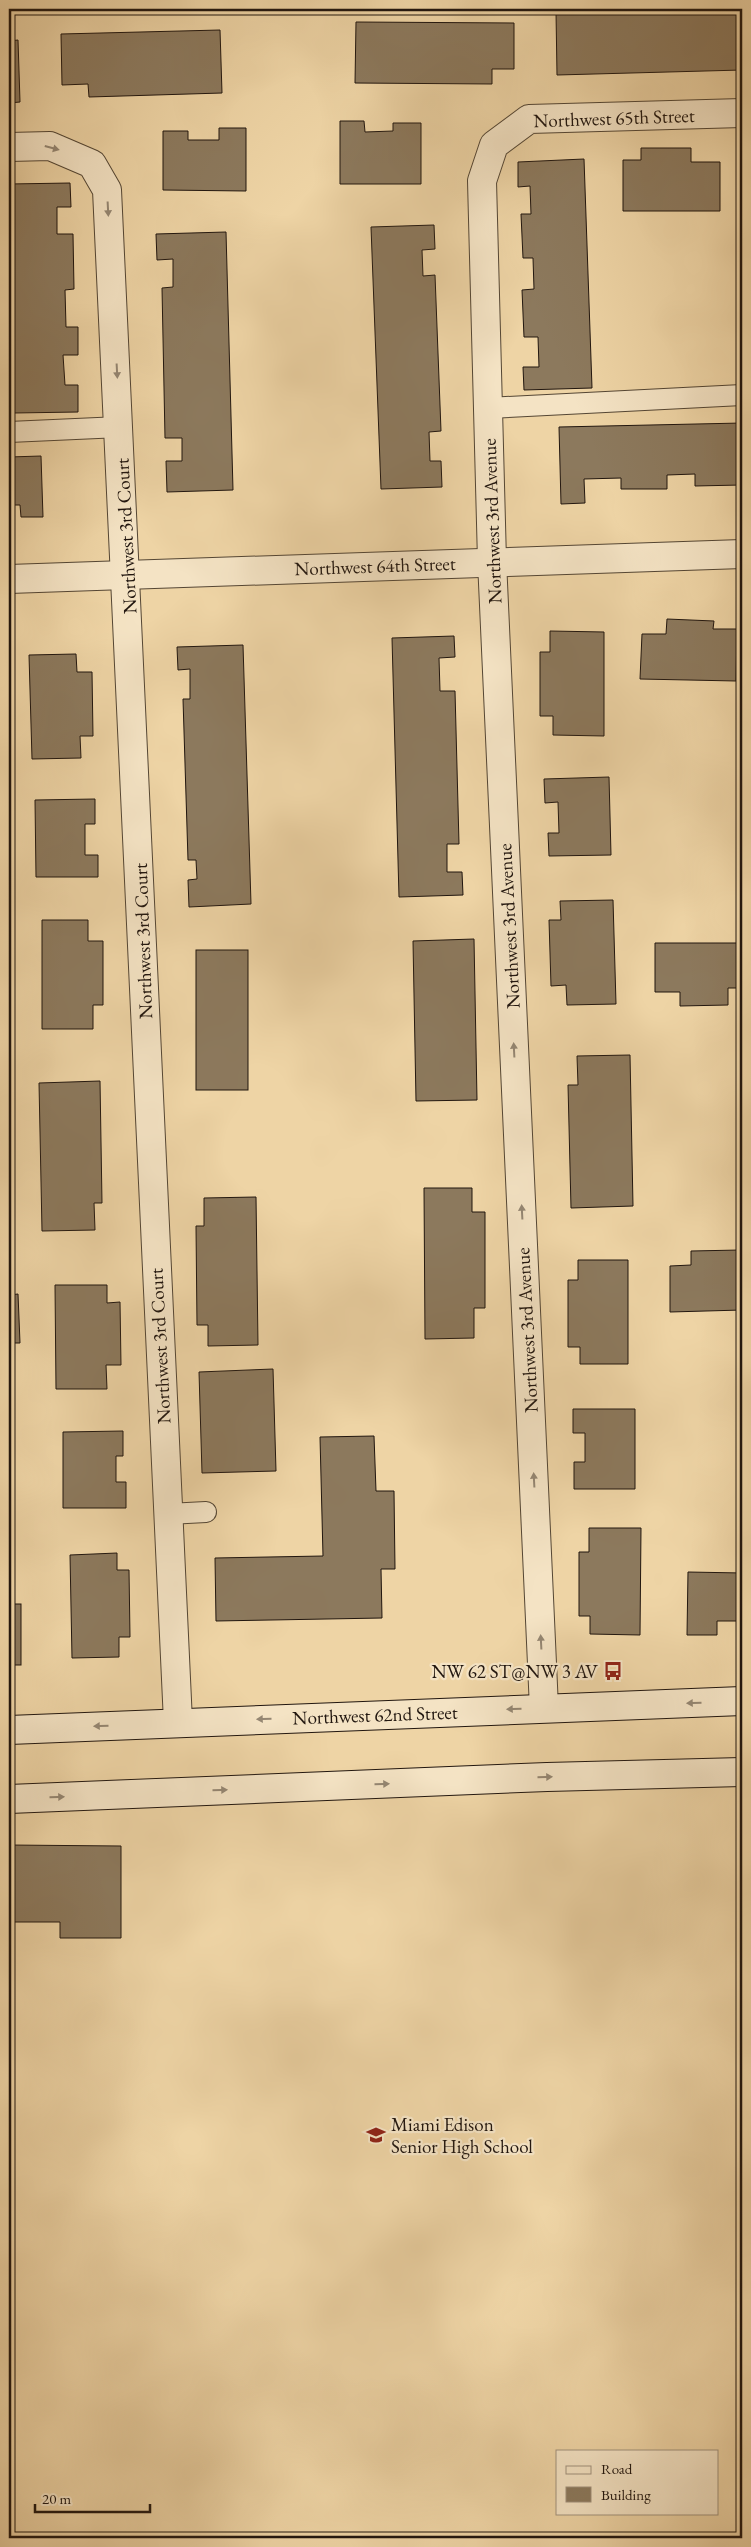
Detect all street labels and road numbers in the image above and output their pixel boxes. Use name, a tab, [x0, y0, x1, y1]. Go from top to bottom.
street label: Northwest 65th Street	[533, 103, 695, 133]
street label: Northwest 3rd Avenue	[477, 438, 507, 604]
street label: Northwest 3rd Court	[109, 457, 143, 615]
street label: Northwest 64th Street	[294, 551, 456, 581]
street label: Northwest 3rd Avenue	[492, 843, 526, 1009]
street label: Northwest 3rd Court	[128, 863, 158, 1019]
street label: Northwest 3rd Avenue	[510, 1247, 544, 1413]
street label: Northwest 3rd Court	[143, 1267, 177, 1425]
street label: Northwest 62nd Street	[292, 1700, 458, 1730]

